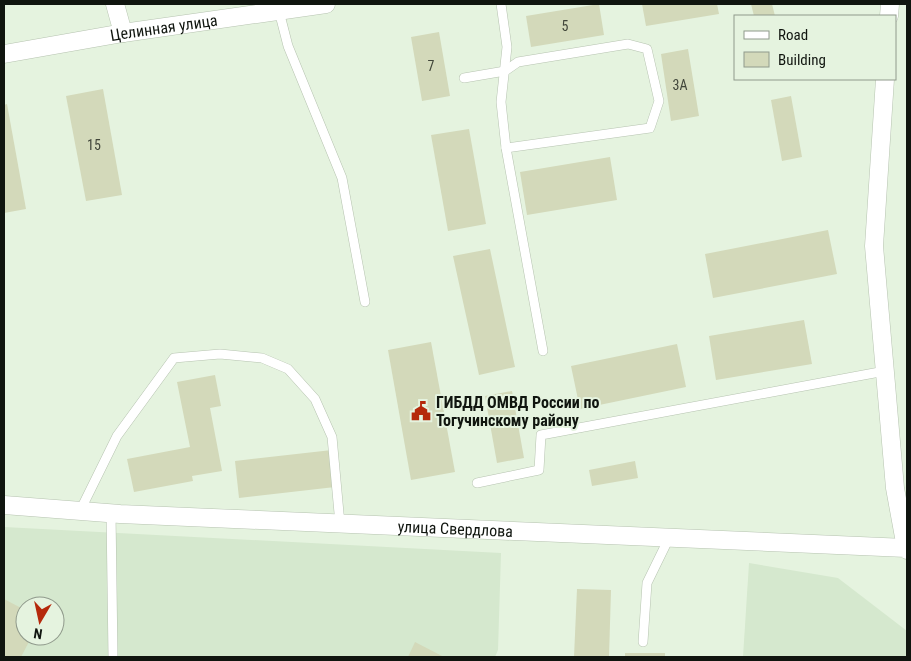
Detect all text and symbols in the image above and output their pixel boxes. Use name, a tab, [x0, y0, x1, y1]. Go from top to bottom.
street label: Целинная улица	[109, 10, 219, 45]
legend	[734, 15, 896, 80]
house number: 5	[562, 18, 569, 34]
text: Road	[778, 26, 808, 44]
text: Building	[778, 51, 826, 69]
house number: 7	[428, 58, 435, 74]
house number: 3А	[673, 77, 687, 93]
house number: 15	[87, 137, 101, 153]
place label: ГИБДД ОМВД России по Тогучинскому району	[436, 393, 599, 430]
public building icon: ГИБДД ОМВД России по Тогучинскому району	[410, 400, 432, 422]
street label: улица Свердлова	[397, 517, 513, 540]
north arrow	[15, 596, 65, 646]
text: N	[32, 625, 43, 642]

